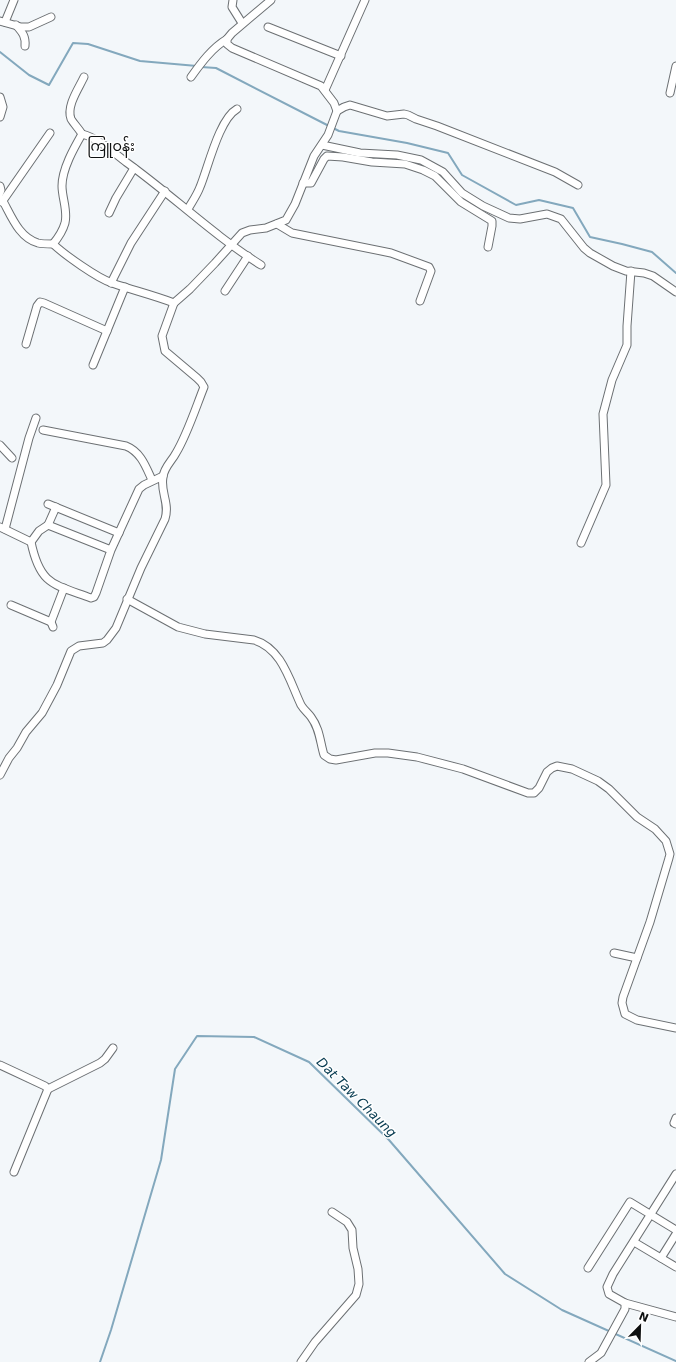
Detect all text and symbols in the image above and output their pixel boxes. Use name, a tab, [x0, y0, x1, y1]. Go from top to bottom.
district label: ကြူဝန်း	[87, 136, 135, 158]
water label: Dat Taw Chaung	[314, 1054, 400, 1140]
north arrow	[620, 1306, 660, 1346]
text: N	[637, 1309, 650, 1325]

